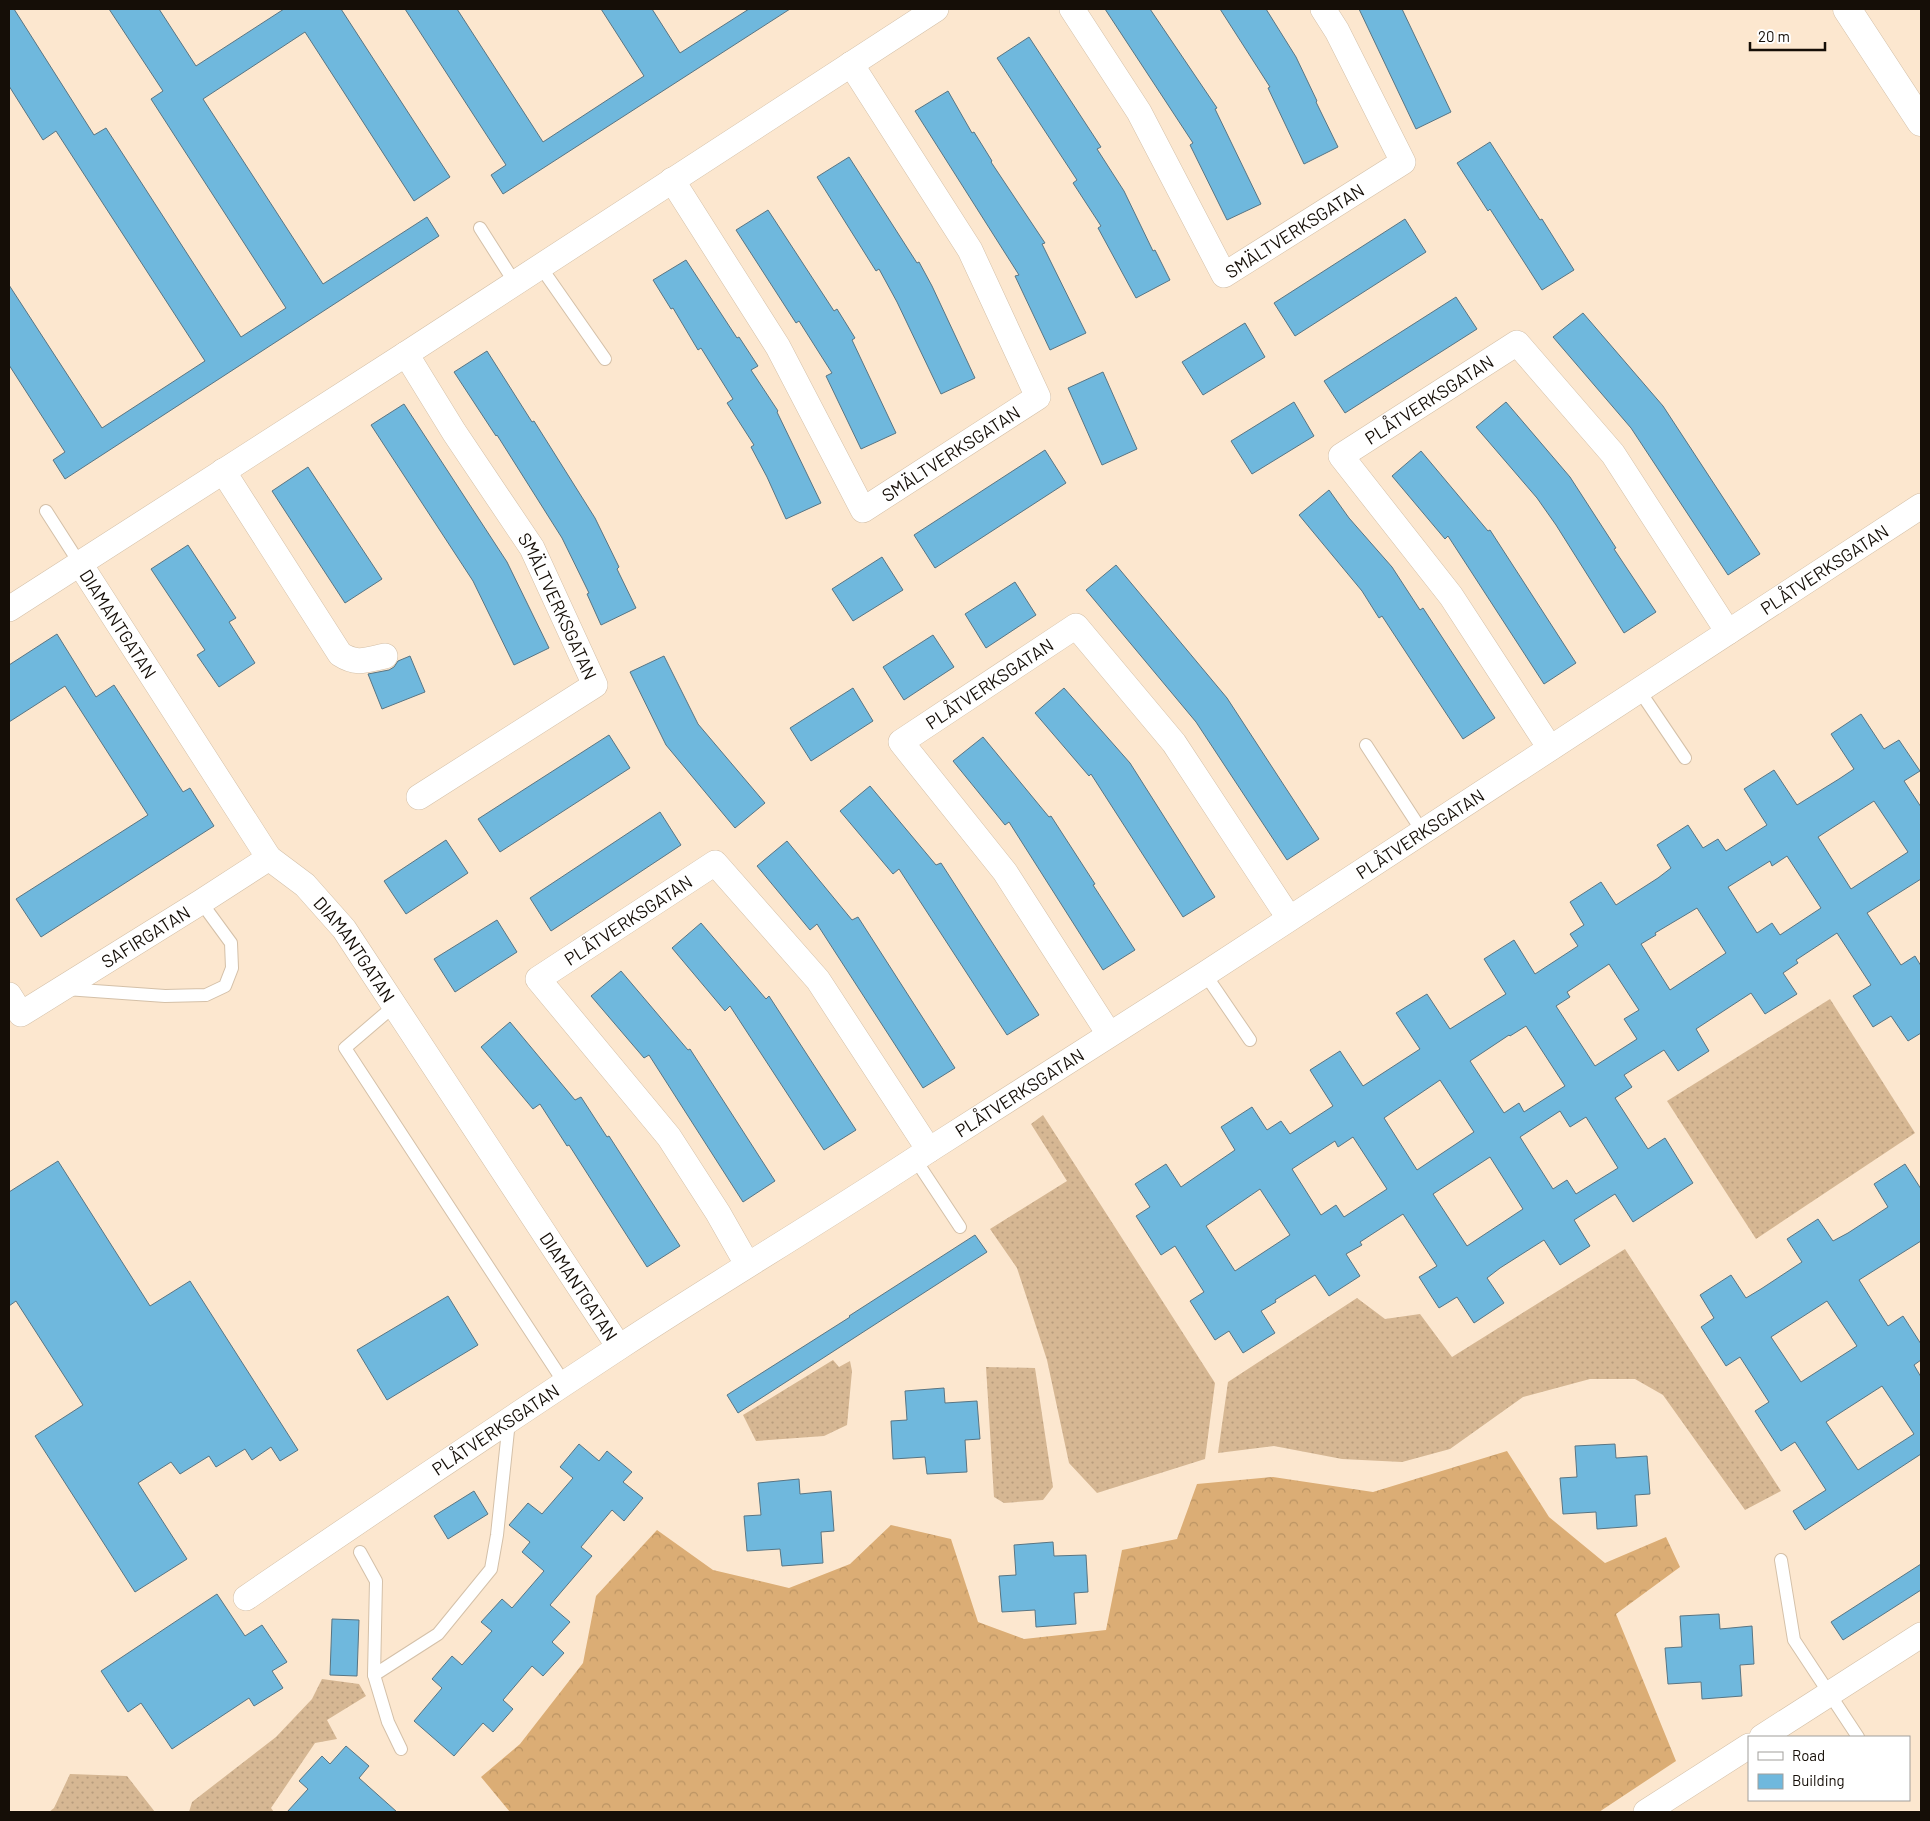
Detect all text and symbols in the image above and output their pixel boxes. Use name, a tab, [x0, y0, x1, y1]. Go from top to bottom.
scale bar	[1750, 20, 1825, 52]
text: 20 m	[1758, 27, 1790, 45]
street label: SMÄLTVERKSGATAN	[1221, 179, 1368, 283]
street label: PLÅTVERKSGATAN	[1361, 350, 1497, 449]
street label: SMÄLTVERKSGATAN	[878, 401, 1024, 506]
street label: PLÅTVERKSGATAN	[1756, 519, 1892, 619]
street label: SMÄLTVERKSGATAN	[514, 528, 602, 683]
street label: DIAMANTGATAN	[75, 565, 162, 682]
street label: PLÅTVERKSGATAN	[921, 633, 1057, 734]
street label: PLÅTVERKSGATAN	[1352, 784, 1488, 883]
street label: PLÅTVERKSGATAN	[560, 870, 696, 970]
street label: DIAMANTGATAN	[309, 892, 400, 1006]
street label: SAFIRGATAN	[97, 901, 194, 972]
street label: PLÅTVERKSGATAN	[951, 1043, 1088, 1142]
street label: DIAMANTGATAN	[535, 1228, 623, 1345]
street label: PLÅTVERKSGATAN	[428, 1379, 563, 1480]
legend	[1748, 1736, 1910, 1801]
text: Road	[1792, 1746, 1825, 1764]
text: Building	[1792, 1771, 1845, 1789]

